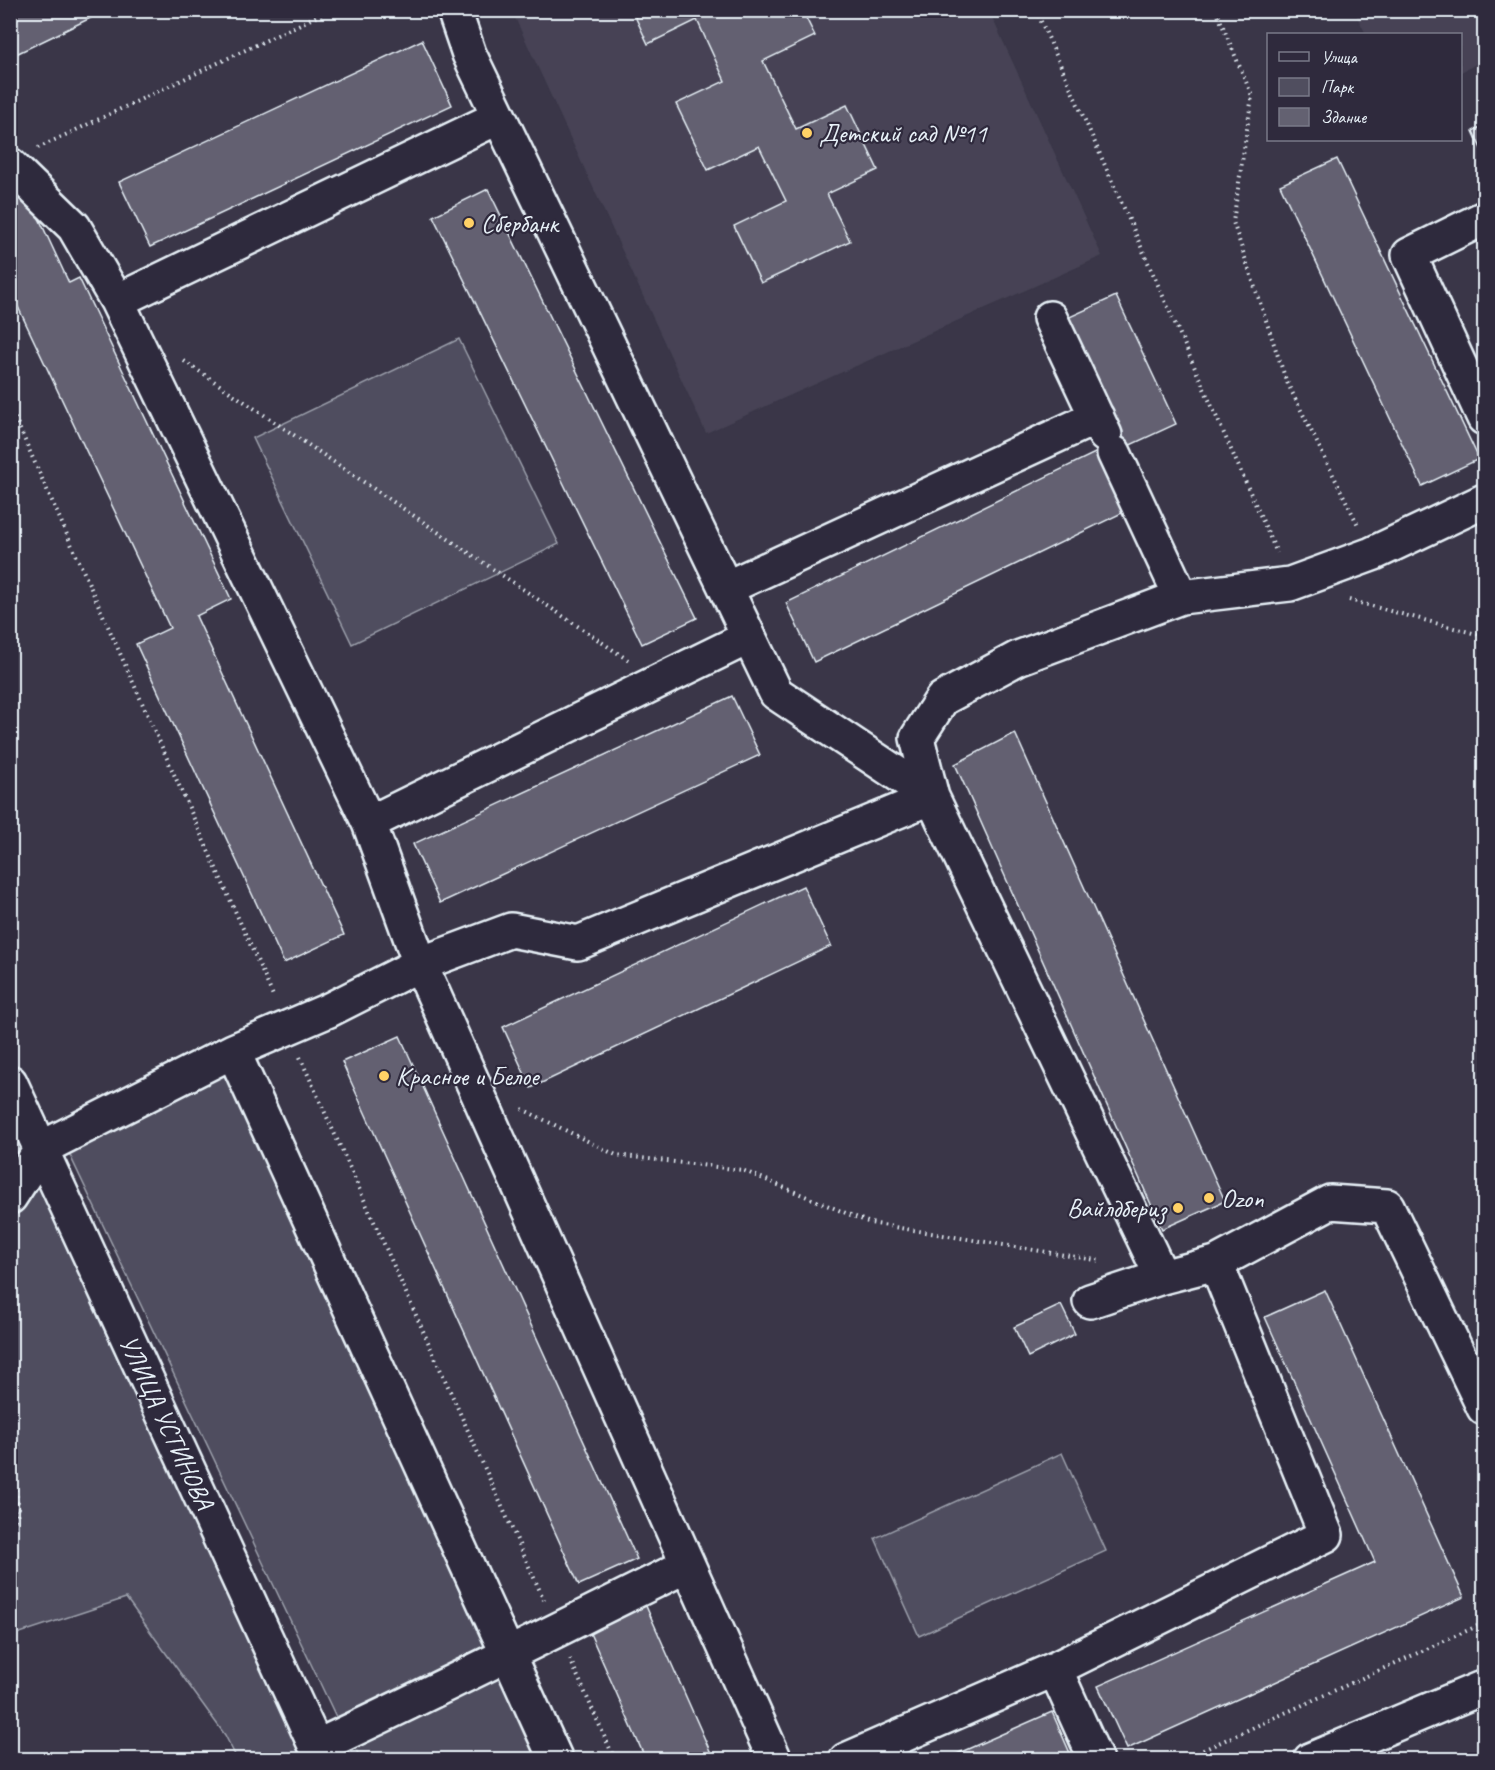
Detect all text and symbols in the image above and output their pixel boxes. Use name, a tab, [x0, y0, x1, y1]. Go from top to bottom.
legend	[1267, 33, 1462, 141]
text: Улица	[1321, 46, 1358, 68]
text: Парк	[1321, 76, 1355, 98]
text: Здание	[1321, 106, 1367, 128]
place label: Детский сад №11	[819, 117, 988, 150]
marker: Детский сад №11	[800, 126, 814, 140]
place label: Сбербанк	[481, 207, 561, 240]
marker: Сбербанк	[462, 216, 476, 230]
place label: Красное и Белое	[396, 1060, 541, 1093]
marker: Красное и Белое	[377, 1069, 391, 1083]
place label: Ozon	[1221, 1182, 1264, 1215]
marker: Ozon	[1202, 1191, 1216, 1205]
place label: Вайлдбериз	[1067, 1192, 1168, 1225]
marker: Вайлдбериз	[1171, 1201, 1185, 1215]
street label: УЛИЦА УСТИНОВА	[112, 1330, 222, 1516]

